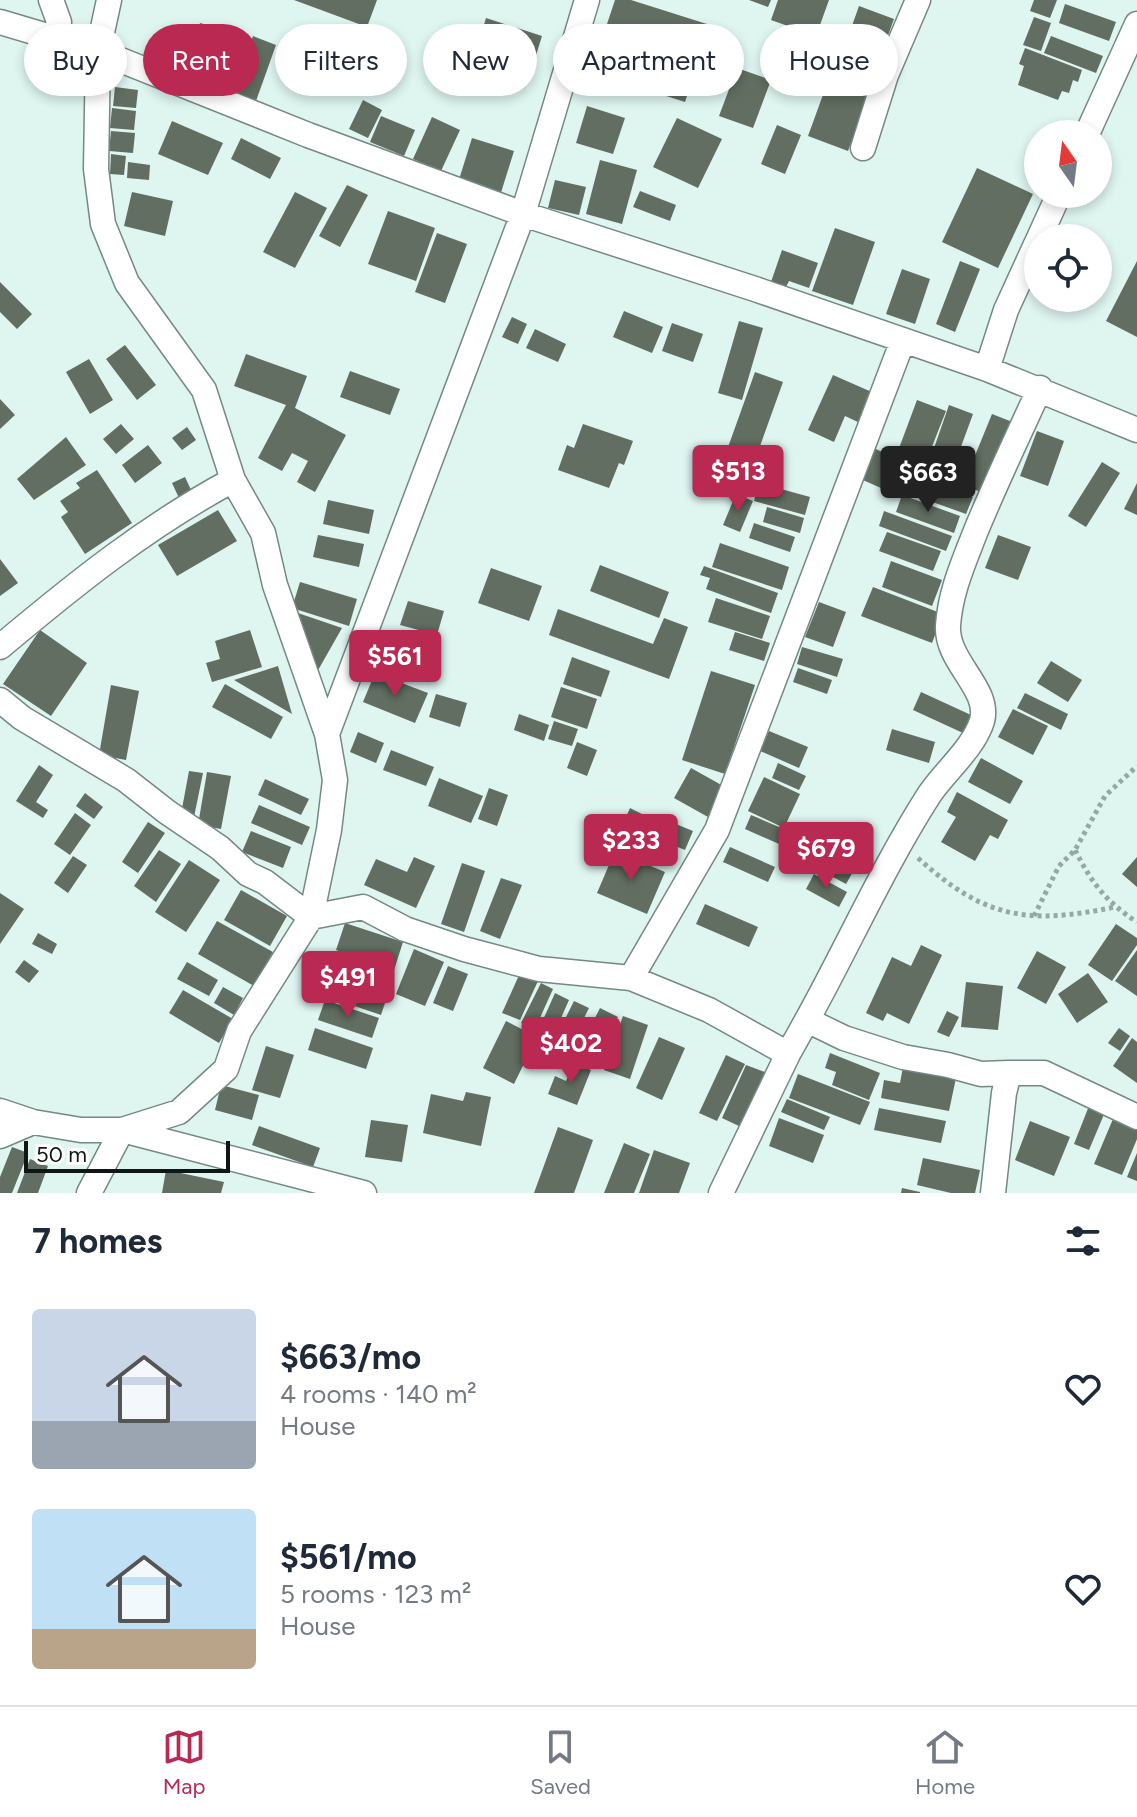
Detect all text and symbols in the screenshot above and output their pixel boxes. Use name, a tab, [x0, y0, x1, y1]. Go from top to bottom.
chip: Buy	[24, 24, 127, 96]
chip: Rent	[143, 24, 259, 96]
chip: Filters	[275, 24, 407, 96]
chip: New	[423, 24, 537, 96]
chip: Apartment	[553, 24, 744, 96]
chip: House	[760, 24, 898, 96]
north arrow	[1024, 120, 1112, 208]
map controls	[1024, 120, 1112, 312]
button: locate	[1024, 224, 1112, 312]
pin: $513	[691, 445, 785, 513]
pin: $663	[881, 446, 975, 514]
text: $513	[711, 455, 765, 487]
text: $663	[898, 456, 958, 488]
pin: $561	[348, 630, 442, 698]
text: $561	[367, 640, 423, 672]
pin: $233	[584, 814, 678, 882]
pin: $679	[779, 822, 873, 890]
text: $233	[602, 824, 660, 856]
text: $679	[796, 832, 856, 864]
pin: $491	[301, 951, 395, 1019]
text: $491	[320, 961, 376, 993]
pin: $402	[524, 1017, 618, 1085]
text: $402	[540, 1027, 602, 1059]
scale bar	[24, 1137, 230, 1173]
text: 50 m	[36, 1141, 87, 1168]
icon: filters	[1061, 1219, 1105, 1263]
text: 7 homes	[32, 1221, 162, 1262]
text: $663/mo	[280, 1337, 421, 1378]
icon: home	[96, 1341, 192, 1437]
icon: heart	[1061, 1367, 1105, 1411]
text: 4 rooms · 140 m²	[280, 1378, 477, 1410]
text: House	[280, 1410, 355, 1442]
text: $561/mo	[280, 1537, 417, 1578]
icon: home	[96, 1541, 192, 1637]
icon: heart	[1061, 1567, 1105, 1611]
text: 5 rooms · 123 m²	[280, 1578, 471, 1610]
text: House	[280, 1610, 355, 1642]
tab: Map	[162, 1725, 206, 1800]
tab: Saved	[530, 1725, 591, 1800]
tab: Home	[915, 1725, 975, 1800]

